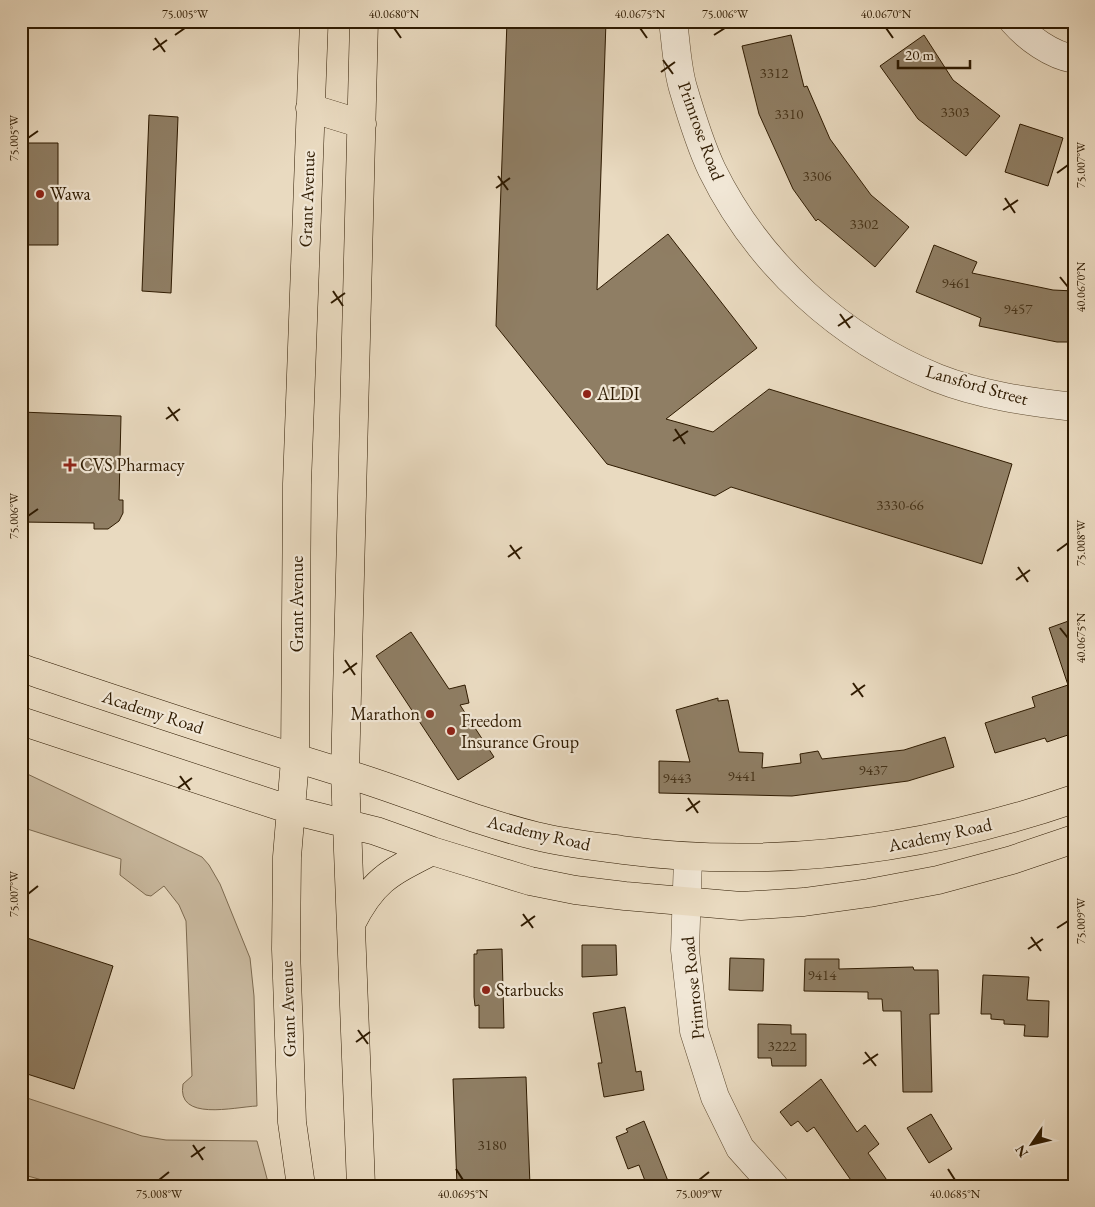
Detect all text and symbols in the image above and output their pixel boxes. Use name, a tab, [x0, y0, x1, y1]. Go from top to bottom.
text: 75.005°W	[162, 6, 209, 22]
text: 40.0680°N	[369, 6, 420, 22]
text: 40.0675°N	[615, 6, 666, 22]
text: 75.006°W	[702, 6, 749, 22]
text: 40.0670°N	[861, 6, 912, 22]
scale bar	[898, 38, 970, 70]
text: 20 m	[905, 45, 934, 64]
house number: 3312	[760, 63, 789, 82]
street label: Primrose Road	[673, 78, 730, 184]
house number: 3303	[941, 102, 969, 121]
house number: 3310	[775, 104, 803, 123]
text: 75.005°W	[6, 114, 22, 161]
text: 75.007°W	[1073, 141, 1089, 188]
street label: Grant Avenue	[293, 150, 320, 248]
house number: 3306	[803, 166, 831, 185]
place label: Wawa	[50, 182, 92, 205]
marker: Wawa	[34, 188, 46, 200]
house number: 3302	[850, 214, 879, 233]
text: 40.0670°N	[1073, 261, 1089, 312]
house number: 9461	[942, 273, 970, 292]
house number: 9457	[1004, 299, 1033, 318]
street label: Lansford Street	[923, 359, 1031, 410]
place label: ALDI	[596, 382, 640, 405]
marker: ALDI	[581, 388, 593, 400]
place label: CVS Pharmacy	[80, 453, 185, 476]
marker: CVS Pharmacy	[64, 459, 76, 471]
text: 75.006°W	[6, 492, 22, 539]
house number: 3330-66	[876, 495, 924, 514]
text: 75.008°W	[1073, 519, 1089, 566]
street label: Grant Avenue	[285, 556, 308, 652]
text: 40.0675°N	[1073, 612, 1089, 663]
street label: Academy Road	[99, 684, 208, 739]
place label: Marathon	[350, 702, 420, 725]
marker: Marathon	[424, 708, 436, 720]
place label: Freedom Insurance Group	[461, 709, 579, 753]
marker: Freedom Insurance Group	[445, 725, 457, 737]
house number: 9437	[859, 760, 888, 779]
house number: 9441	[728, 766, 756, 785]
house number: 9443	[663, 768, 691, 787]
street label: Academy Road	[484, 809, 594, 856]
street label: Academy Road	[885, 812, 995, 857]
text: 75.007°W	[6, 870, 22, 917]
text: 75.009°W	[1073, 897, 1089, 944]
street label: Primrose Road	[676, 935, 709, 1041]
street label: Grant Avenue	[274, 960, 301, 1058]
house number: 9414	[808, 965, 837, 984]
place label: Starbucks	[496, 978, 564, 1001]
marker: Starbucks	[480, 984, 492, 996]
house number: 3222	[768, 1036, 797, 1055]
north arrow	[1008, 1120, 1058, 1170]
house number: 3180	[478, 1135, 506, 1154]
text: N	[1010, 1141, 1032, 1161]
text: 75.008°W	[136, 1186, 183, 1202]
text: 40.0695°N	[438, 1186, 489, 1202]
text: 75.009°W	[676, 1186, 723, 1202]
text: 40.0685°N	[930, 1186, 981, 1202]

